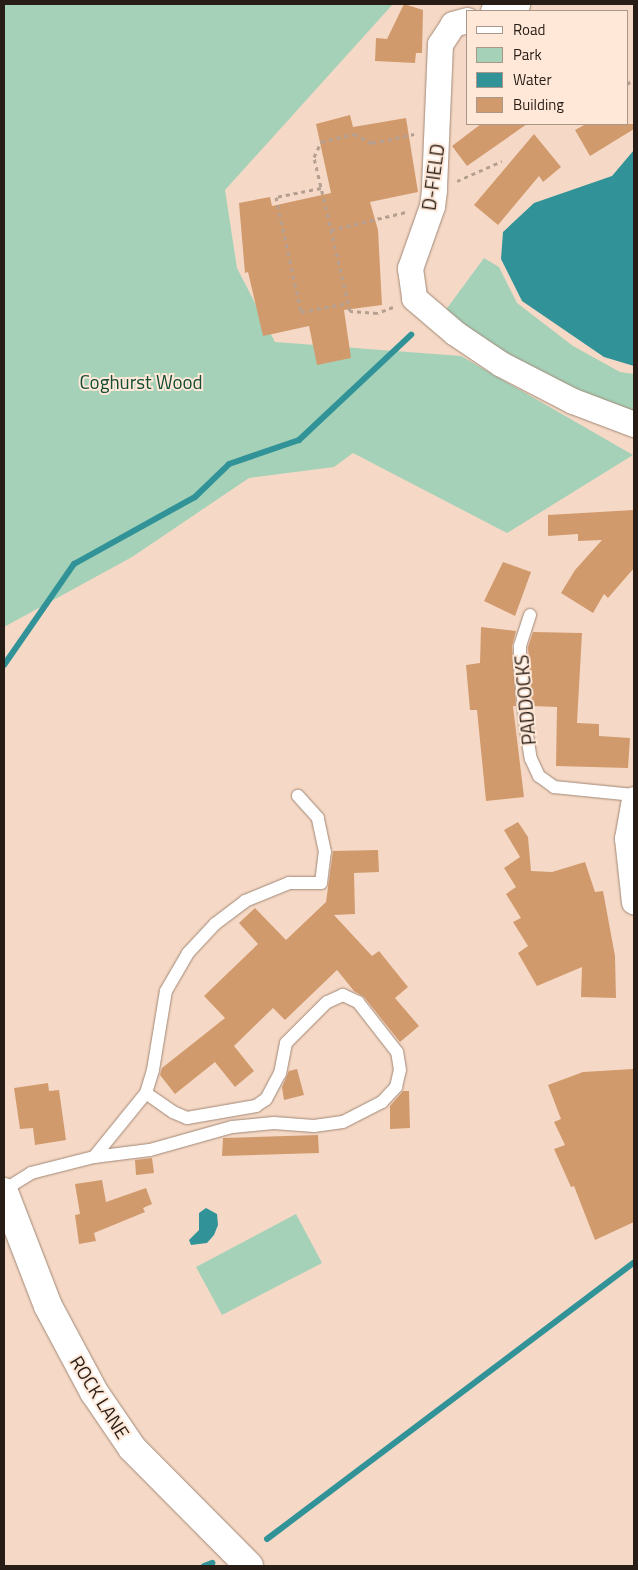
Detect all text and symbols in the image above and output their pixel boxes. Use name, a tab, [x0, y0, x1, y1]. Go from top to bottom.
legend	[466, 10, 628, 125]
text: Road	[513, 18, 545, 41]
text: Park	[513, 43, 542, 66]
text: Water	[513, 68, 552, 91]
text: Building	[513, 93, 564, 116]
street label: D-FIELD	[417, 142, 449, 212]
park label: Coghurst Wood	[79, 371, 203, 393]
street label: PADDOCKS	[510, 654, 540, 746]
street label: ROCK LANE	[66, 1351, 134, 1443]

